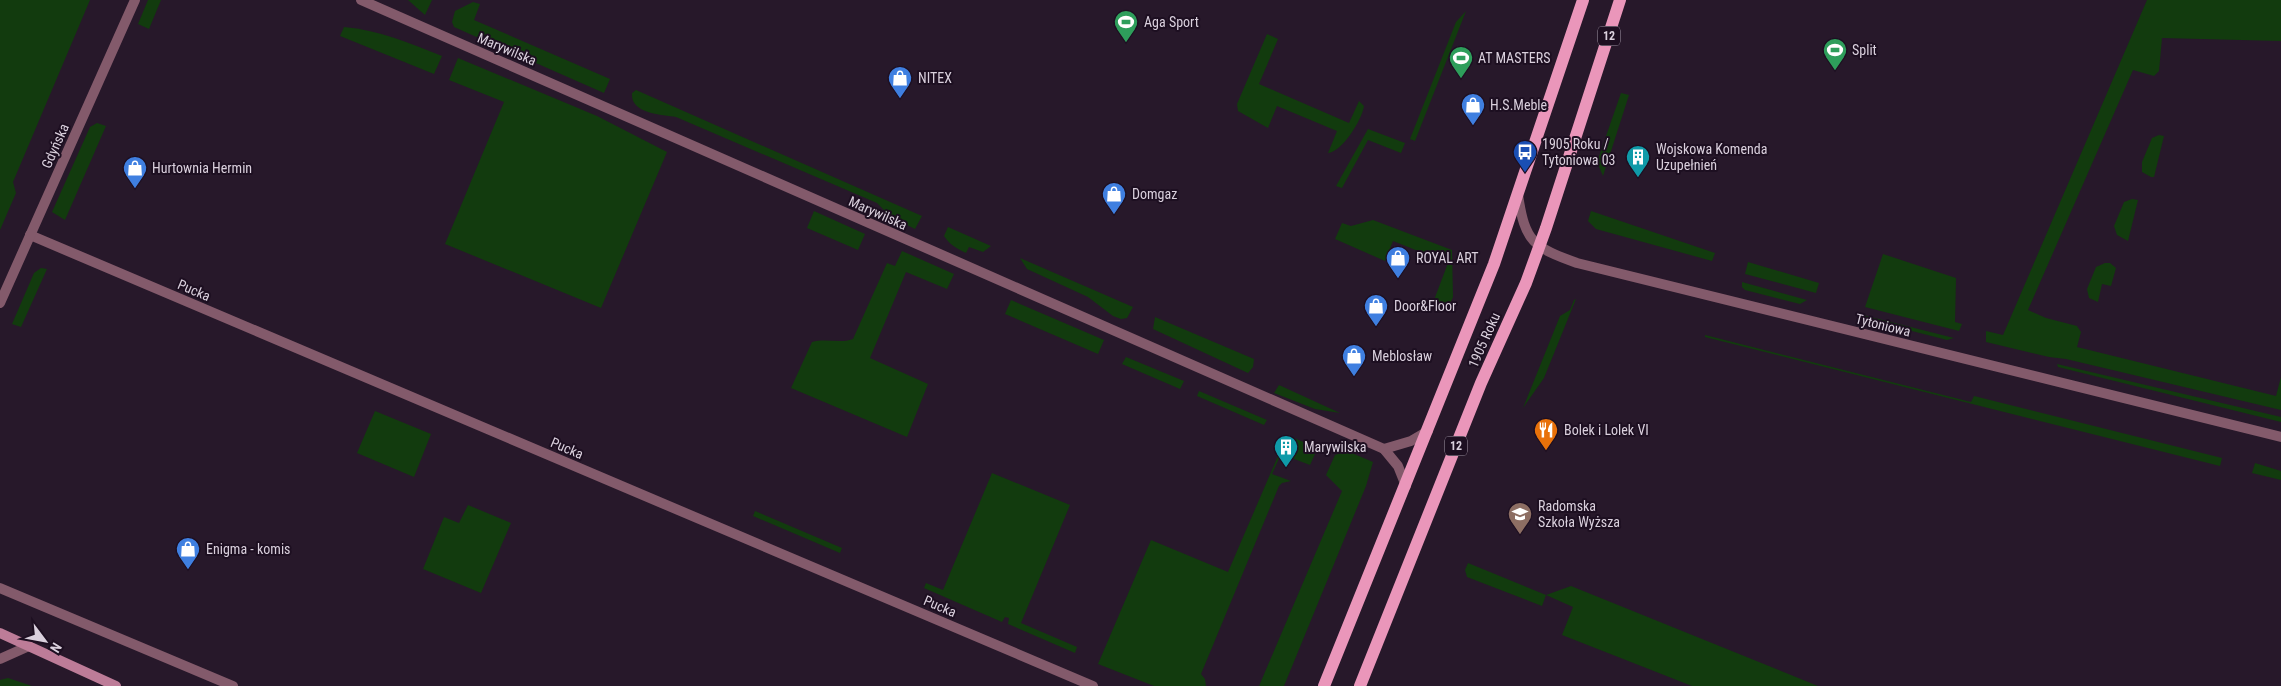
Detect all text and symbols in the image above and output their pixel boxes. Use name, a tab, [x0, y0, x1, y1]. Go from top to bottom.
sports icon: Aga Sport	[1113, 9, 1139, 43]
place label: Aga Sport	[1144, 14, 1199, 30]
road number: 12	[1598, 27, 1620, 46]
street label: Marywilska	[475, 29, 539, 69]
sports icon: Split	[1822, 37, 1848, 71]
place label: Split	[1852, 42, 1877, 58]
sports icon: AT MASTERS	[1448, 45, 1474, 79]
place label: AT MASTERS	[1478, 50, 1550, 66]
shop icon: NITEX	[887, 65, 913, 99]
place label: NITEX	[918, 70, 952, 86]
shop icon: H.S.Meble	[1460, 92, 1486, 126]
place label: H.S.Meble	[1490, 97, 1548, 113]
street label: Gdyńska	[38, 121, 72, 171]
place label: 1905 Roku / Tytoniowa 03	[1542, 136, 1616, 168]
bus stop icon: 1905 Roku / Tytoniowa 03	[1512, 139, 1538, 173]
place label: Wojskowa Komenda Uzupełnień	[1656, 141, 1767, 173]
building icon: Wojskowa Komenda Uzupełnień	[1625, 144, 1651, 178]
shop icon: Hurtownia Hermin	[122, 155, 148, 189]
place label: Hurtownia Hermin	[152, 160, 252, 176]
shop icon: Domgaz	[1101, 181, 1127, 215]
place label: Domgaz	[1132, 186, 1177, 202]
street label: Marywilska	[846, 193, 910, 233]
shop icon: ROYAL ART	[1385, 245, 1411, 279]
place label: ROYAL ART	[1416, 250, 1478, 266]
street label: Pucka	[175, 276, 213, 304]
shop icon: Door&Floor	[1363, 293, 1389, 327]
place label: Door&Floor	[1394, 298, 1456, 314]
street label: 1905 Roku	[1465, 310, 1503, 370]
street label: Tytoniowa	[1854, 310, 1912, 340]
shop icon: Meblosław	[1341, 343, 1367, 377]
place label: Meblosław	[1372, 348, 1432, 364]
restaurant icon: Bolek i Lolek VI	[1533, 417, 1559, 451]
place label: Bolek i Lolek VI	[1564, 422, 1649, 438]
street label: Pucka	[548, 434, 586, 462]
building icon: Marywilska	[1273, 434, 1299, 468]
road number: 12	[1445, 436, 1467, 456]
place label: Marywilska	[1304, 439, 1366, 455]
place label: Radomska Szkoła Wyższa	[1538, 498, 1620, 530]
school or university icon: Radomska Szkoła Wyższa	[1507, 501, 1533, 535]
shop icon: Enigma - komis	[175, 536, 201, 570]
place label: Enigma - komis	[206, 541, 290, 557]
street label: Pucka	[921, 592, 959, 620]
north arrow	[20, 616, 70, 666]
text: N	[47, 640, 65, 656]

